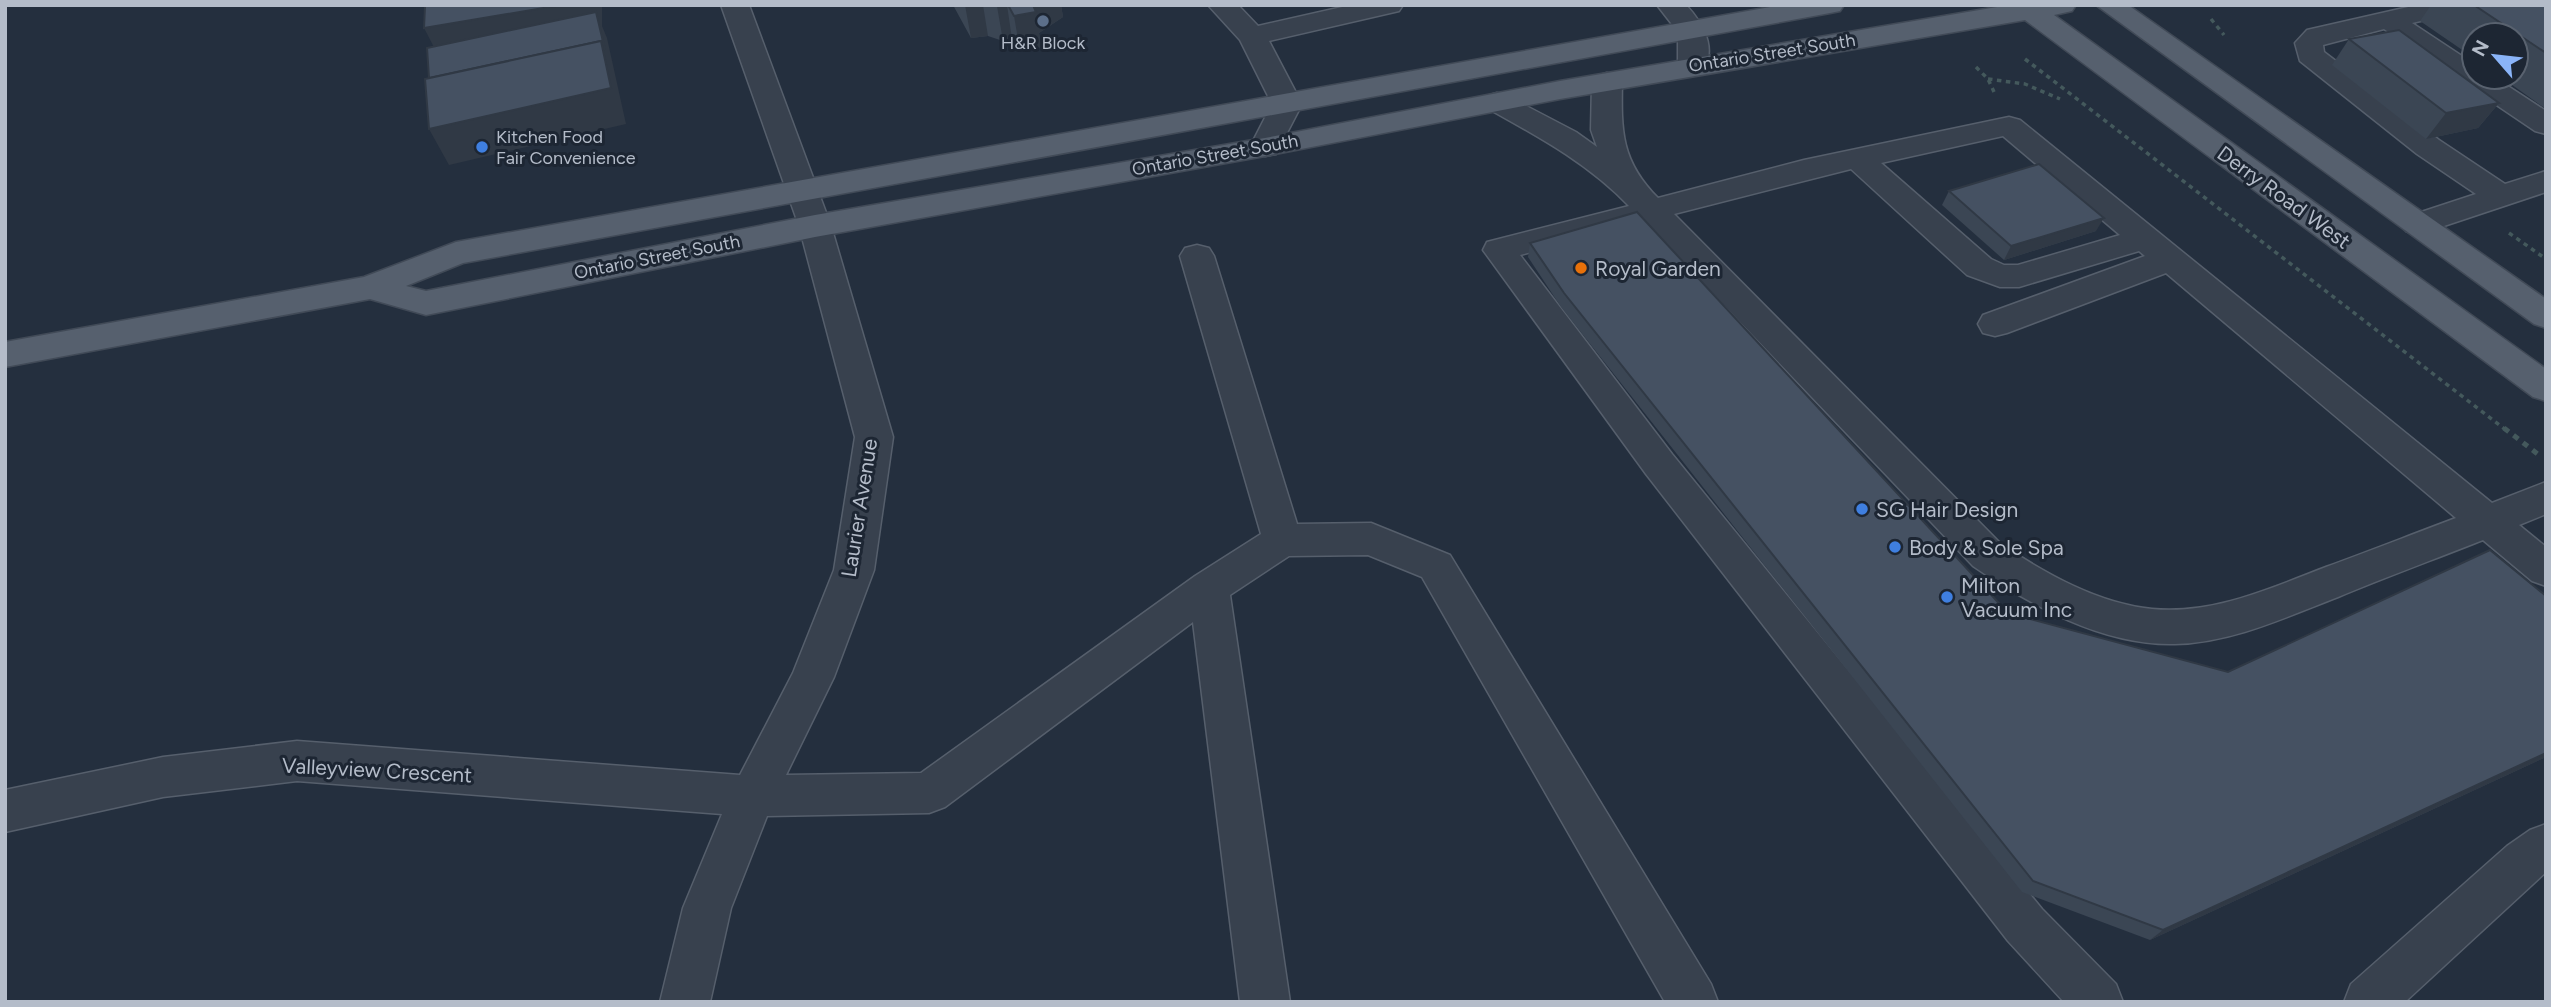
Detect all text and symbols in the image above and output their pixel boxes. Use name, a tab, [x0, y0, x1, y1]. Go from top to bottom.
marker: H&R Block	[1035, 13, 1051, 29]
north arrow	[2460, 21, 2530, 91]
street label: Ontario Street South	[1687, 29, 1857, 77]
place label: H&R Block	[1001, 32, 1086, 54]
text: N	[2467, 36, 2494, 60]
place label: Kitchen Food Fair Convenience	[496, 126, 636, 169]
street label: Ontario Street South	[1130, 130, 1300, 180]
marker: Kitchen Food Fair Convenience	[474, 139, 490, 155]
street label: Derry Road West	[2213, 140, 2355, 254]
street label: Ontario Street South	[572, 230, 742, 284]
place label: Royal Garden	[1595, 256, 1721, 281]
marker: Royal Garden	[1573, 260, 1589, 276]
street label: Laurier Avenue	[836, 437, 882, 579]
place label: SG Hair Design	[1876, 497, 2018, 522]
marker: SG Hair Design	[1854, 501, 1870, 517]
place label: Body & Sole Spa	[1909, 535, 2064, 560]
marker: Body & Sole Spa	[1887, 539, 1903, 555]
place label: Milton Vacuum Inc	[1961, 573, 2072, 622]
marker: Milton Vacuum Inc	[1939, 589, 1955, 605]
street label: Valleyview Crescent	[281, 753, 473, 787]

